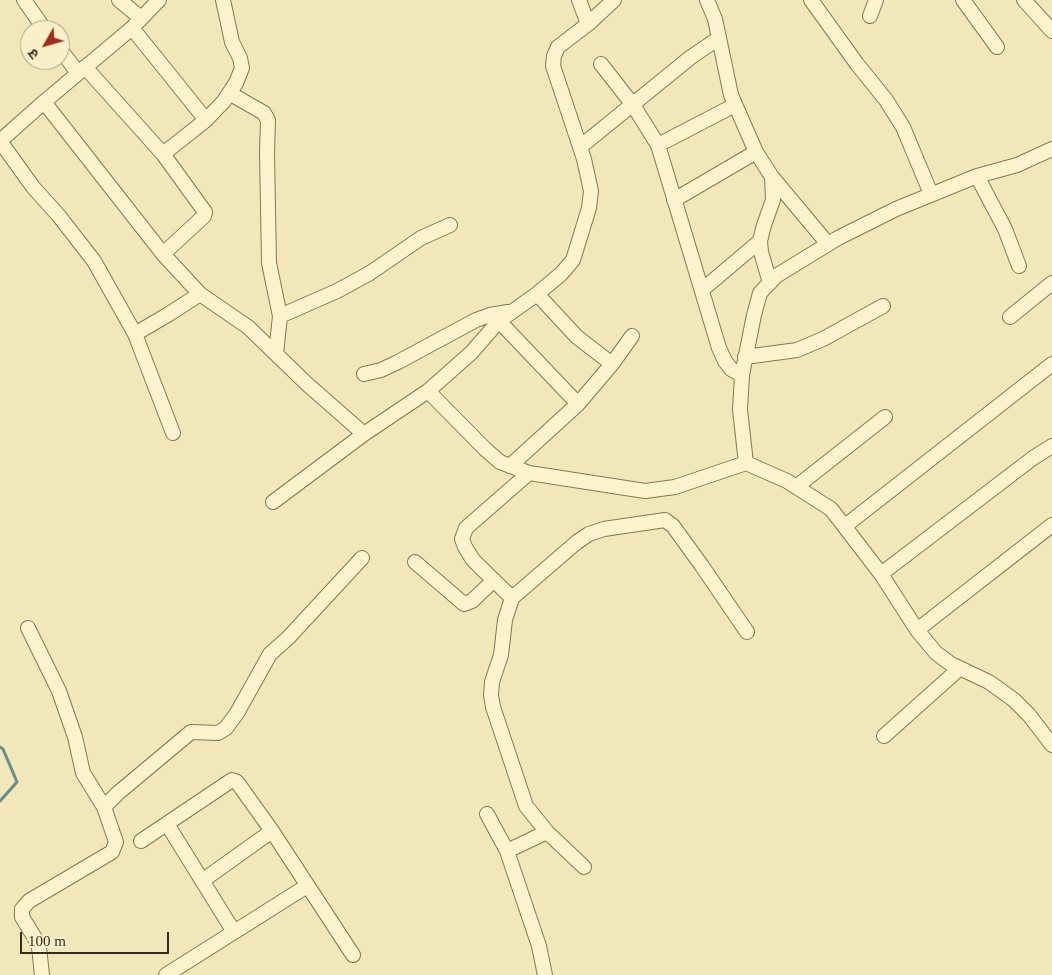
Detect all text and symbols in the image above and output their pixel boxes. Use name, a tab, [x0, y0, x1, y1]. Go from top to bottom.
north arrow	[20, 20, 70, 70]
text: उ	[25, 46, 42, 62]
scale bar	[22, 922, 171, 954]
text: 100 m	[28, 933, 66, 949]

